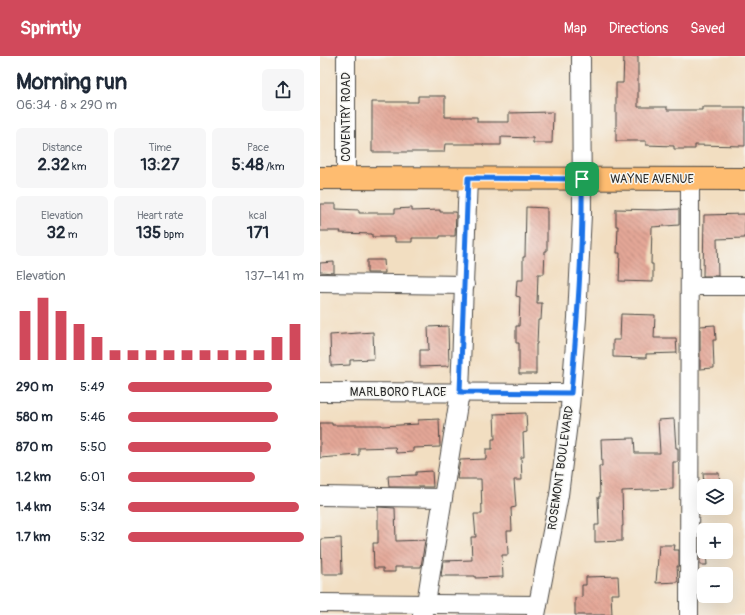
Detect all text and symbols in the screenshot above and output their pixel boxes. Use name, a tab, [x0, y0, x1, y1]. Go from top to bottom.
text: Sprintly	[20, 16, 81, 40]
text: Map	[564, 20, 587, 37]
text: Directions	[609, 20, 668, 37]
text: Saved	[690, 20, 725, 37]
text: Morning run	[16, 68, 127, 96]
button: share	[262, 69, 304, 111]
street label: COVENTRY ROAD	[339, 72, 354, 162]
text: 06:34 · 8 × 290 m	[16, 97, 117, 113]
text: Distance	[42, 141, 82, 154]
text: Time	[149, 141, 172, 154]
text: Pace	[247, 141, 269, 154]
text: 2.32	[38, 154, 70, 175]
text: 13:27	[140, 154, 180, 175]
text: 5:48	[232, 154, 264, 175]
text: km	[70, 160, 86, 173]
text: /km	[264, 160, 284, 173]
pin	[565, 162, 599, 196]
icon: arrive	[571, 168, 593, 190]
street label: WAYNE AVENUE	[610, 172, 694, 187]
text: Elevation	[41, 209, 83, 222]
text: Heart rate	[137, 209, 183, 222]
text: kcal	[249, 209, 267, 222]
text: 32	[46, 222, 65, 243]
text: 135	[136, 222, 161, 243]
text: 171	[247, 222, 269, 243]
text: m	[65, 228, 78, 241]
text: bpm	[161, 228, 184, 241]
text: Elevation	[16, 268, 66, 284]
text: 137–141 m	[245, 268, 304, 284]
text: 290 m	[16, 379, 53, 395]
text: 5:49	[80, 379, 105, 395]
street label: MARLBORO PLACE	[350, 385, 446, 400]
street label: ROSEMONT BOULEVARD	[545, 404, 577, 531]
text: 580 m	[16, 409, 53, 425]
text: 5:46	[80, 409, 106, 425]
text: 870 m	[16, 439, 53, 455]
text: 5:50	[80, 439, 106, 455]
text: 1.2 km	[16, 469, 51, 485]
text: 6:01	[80, 469, 105, 485]
map controls	[697, 479, 733, 603]
button: layers	[697, 479, 733, 515]
text: 1.4 km	[16, 499, 51, 515]
text: 5:34	[80, 499, 105, 515]
button: +	[697, 523, 733, 559]
text: 1.7 km	[16, 529, 51, 545]
text: 5:32	[80, 529, 105, 545]
button: −	[697, 567, 733, 603]

